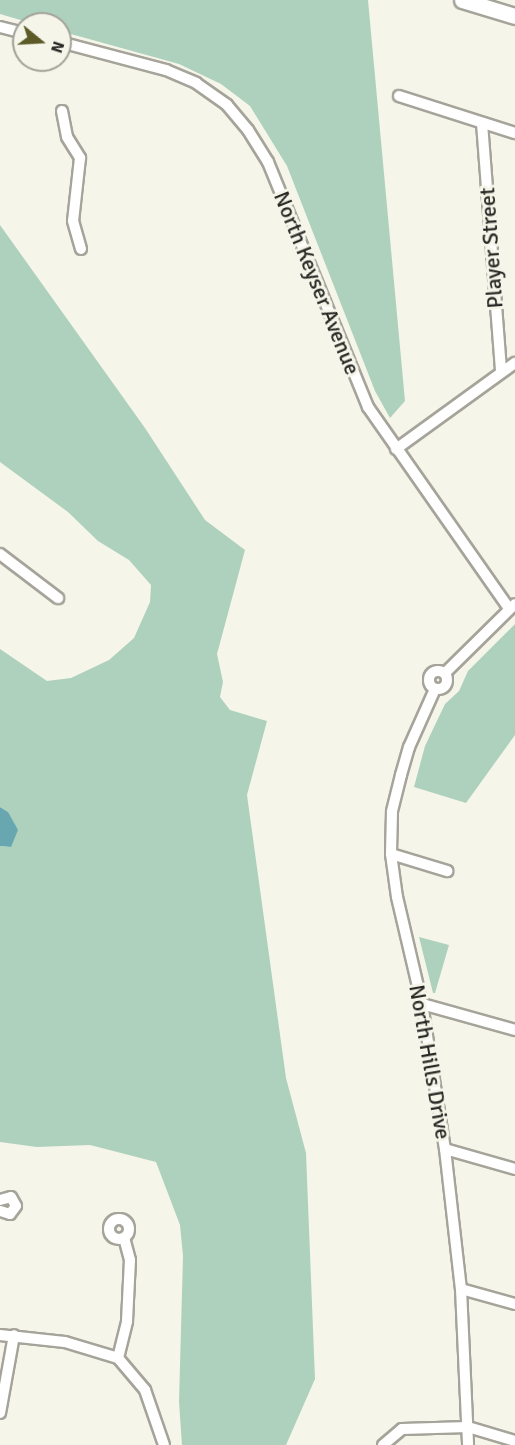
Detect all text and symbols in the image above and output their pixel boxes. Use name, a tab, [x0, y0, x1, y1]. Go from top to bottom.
north arrow	[12, 12, 72, 72]
text: N	[46, 39, 68, 55]
street label: North Keyser Avenue	[268, 187, 366, 379]
street label: Player Street	[474, 187, 508, 309]
street label: North Hills Drive	[403, 983, 457, 1141]

